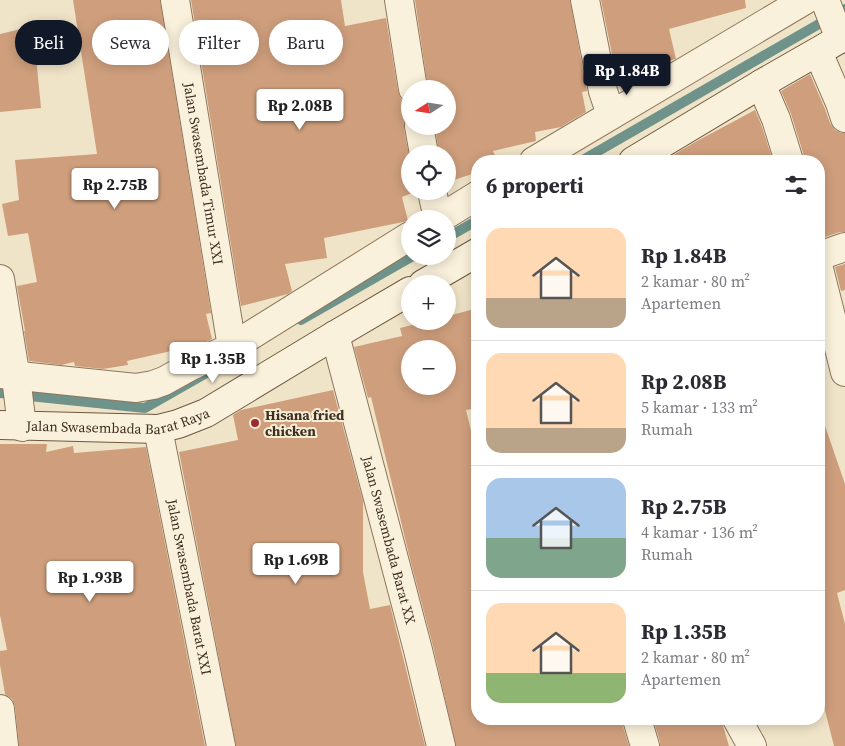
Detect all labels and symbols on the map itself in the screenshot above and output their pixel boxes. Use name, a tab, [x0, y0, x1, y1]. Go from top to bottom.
pin: Rp 1.84B	[575, 54, 679, 96]
street label: Jalan Swasembada Timur XXI	[179, 80, 228, 266]
north arrow	[401, 80, 456, 135]
pin: Rp 2.08B	[248, 88, 352, 131]
pin: Rp 2.75B	[63, 168, 167, 210]
pin: Rp 1.35B	[161, 342, 265, 384]
street label: Jalan Swasembada Barat Raya	[25, 402, 213, 439]
place label: Hisana fried chicken	[265, 405, 345, 441]
marker: Hisana fried chicken	[249, 417, 261, 429]
street label: Jalan Swasembada Barat XX	[357, 453, 421, 626]
street label: Jalan Swasembada Barat XXI	[162, 496, 217, 676]
pin: Rp 1.69B	[244, 542, 348, 585]
pin: Rp 1.93B	[38, 560, 142, 603]

